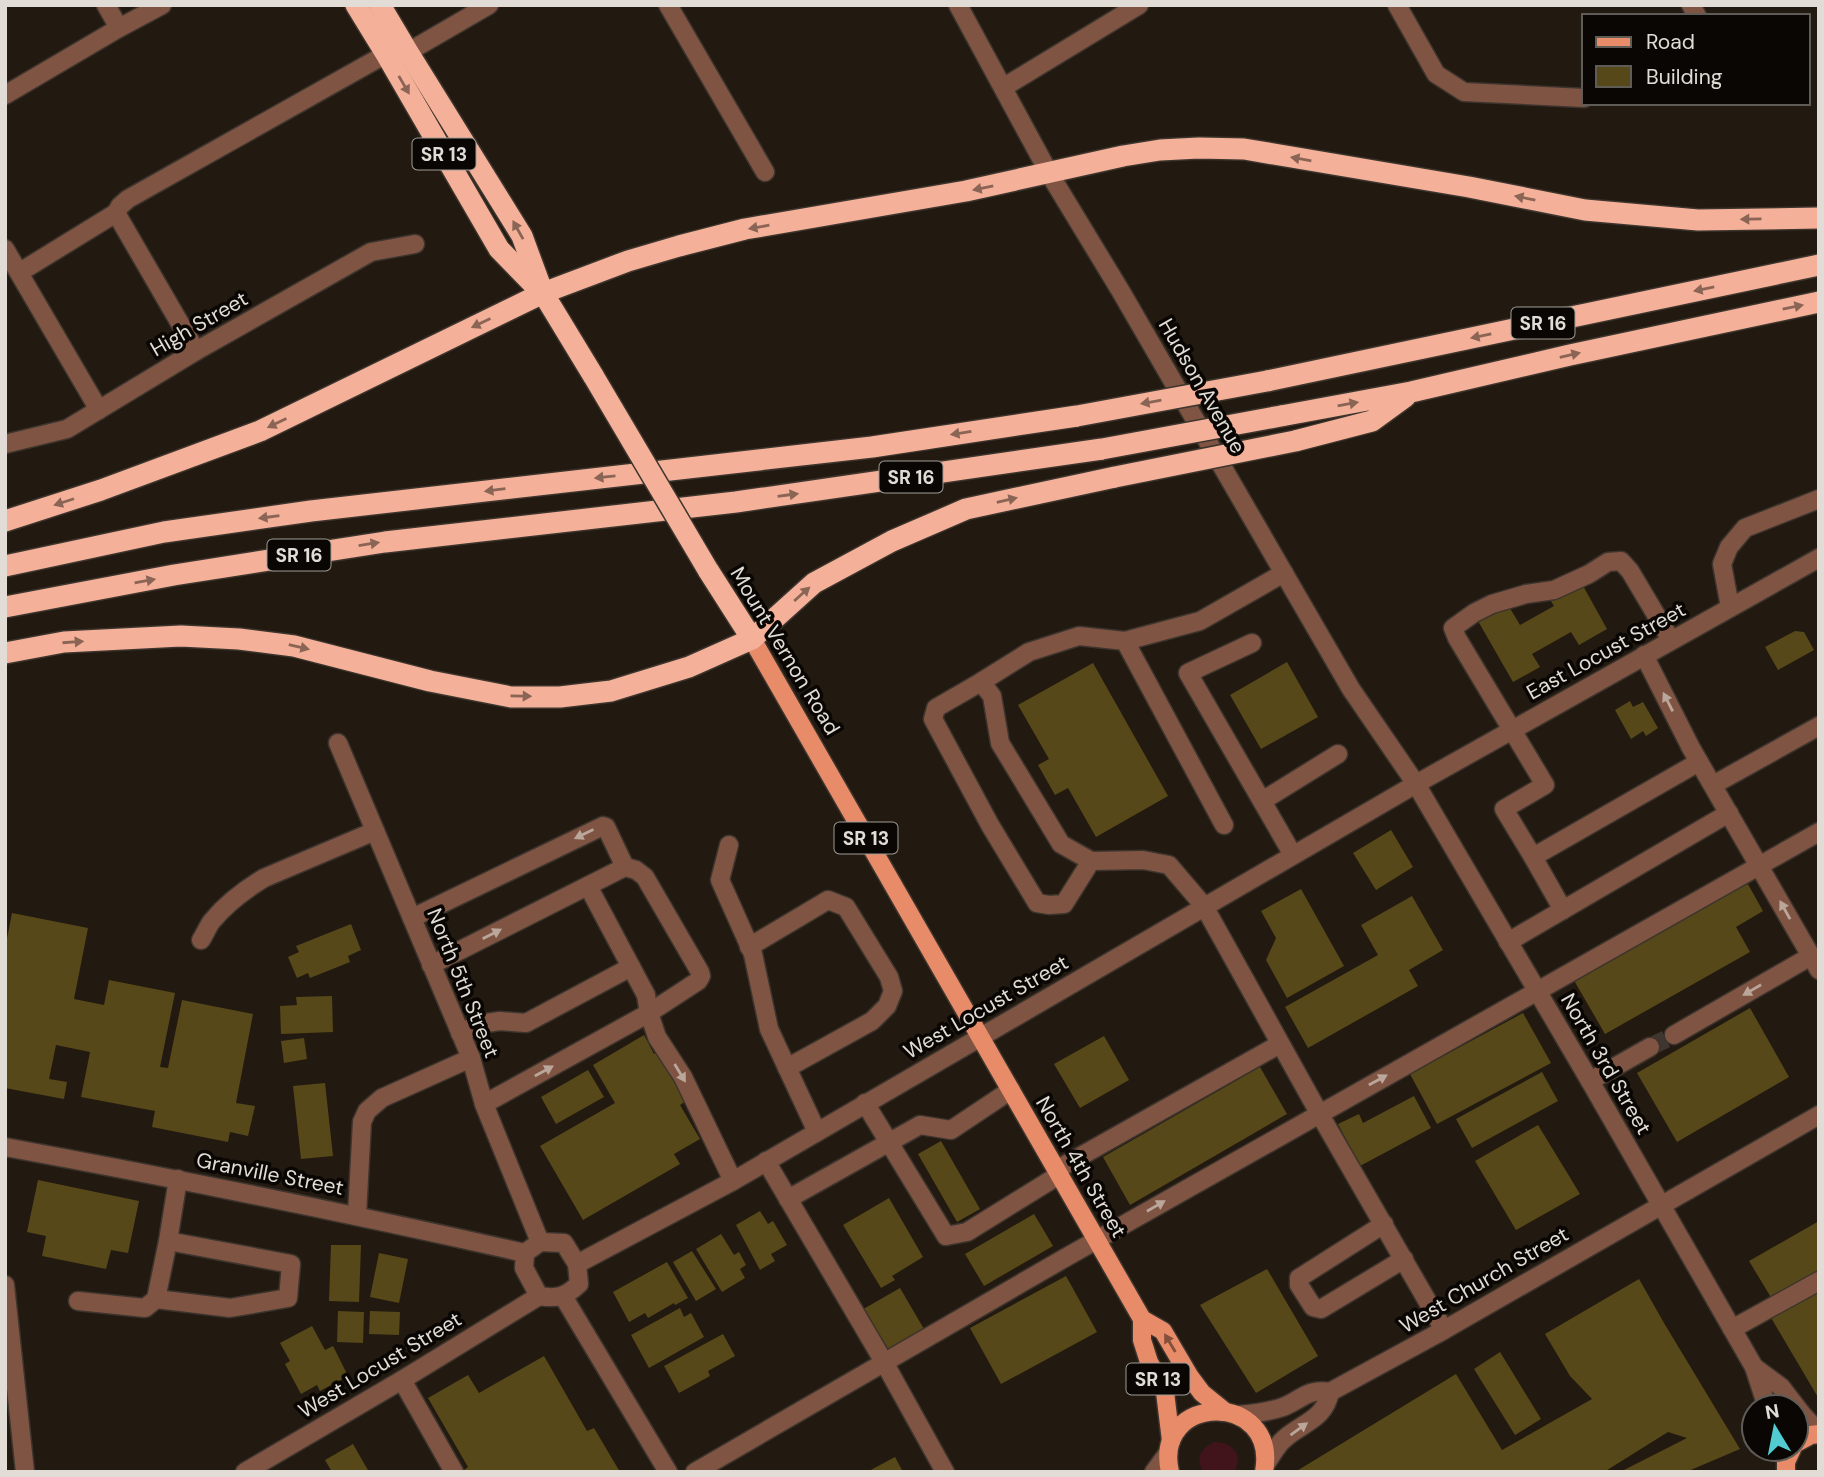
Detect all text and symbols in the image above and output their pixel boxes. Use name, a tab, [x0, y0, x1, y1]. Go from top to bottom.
legend	[1582, 14, 1810, 105]
text: Road	[1646, 28, 1695, 56]
text: Building	[1646, 63, 1723, 91]
one-way arrow	[398, 75, 410, 94]
road number: SR 13	[412, 138, 476, 170]
one-way arrow	[1289, 153, 1311, 164]
one-way arrow	[972, 182, 994, 193]
one-way arrow	[1514, 193, 1536, 204]
one-way arrow	[1739, 213, 1761, 225]
one-way arrow	[512, 221, 524, 240]
one-way arrow	[748, 222, 770, 233]
one-way arrow	[1693, 284, 1715, 295]
street label: High Street	[145, 285, 253, 363]
one-way arrow	[1782, 302, 1804, 313]
road number: SR 16	[1512, 308, 1574, 338]
street label: Hudson Avenue	[1152, 313, 1252, 459]
one-way arrow	[471, 318, 491, 329]
one-way arrow	[1470, 331, 1492, 342]
one-way arrow	[1559, 350, 1581, 361]
one-way arrow	[1140, 397, 1162, 408]
one-way arrow	[1337, 398, 1359, 409]
one-way arrow	[267, 418, 287, 429]
one-way arrow	[949, 428, 971, 439]
road number: SR 16	[880, 462, 942, 492]
one-way arrow	[594, 472, 616, 483]
one-way arrow	[484, 484, 506, 495]
one-way arrow	[777, 489, 799, 500]
one-way arrow	[997, 494, 1019, 505]
one-way arrow	[53, 497, 74, 508]
one-way arrow	[258, 512, 280, 523]
one-way arrow	[358, 539, 380, 550]
road number: SR 16	[268, 540, 330, 570]
street label: Mount Vernon Road	[724, 562, 846, 740]
one-way arrow	[134, 575, 156, 586]
one-way arrow	[793, 586, 810, 602]
street label: East Locust Street	[1521, 596, 1691, 706]
one-way arrow	[62, 636, 84, 647]
one-way arrow	[288, 642, 310, 653]
one-way arrow	[510, 691, 532, 702]
one-way arrow	[1662, 692, 1673, 712]
road number: SR 13	[834, 822, 898, 853]
one-way arrow	[574, 829, 594, 840]
one-way arrow	[1779, 901, 1791, 920]
street label: North 5th Street	[420, 904, 506, 1062]
one-way arrow	[482, 928, 502, 939]
street label: West Locust Street	[899, 948, 1073, 1066]
one-way arrow	[1742, 984, 1761, 996]
street label: North 3rd Street	[1554, 988, 1658, 1140]
one-way arrow	[674, 1064, 686, 1083]
one-way arrow	[534, 1065, 553, 1077]
one-way arrow	[1369, 1074, 1388, 1086]
street label: North 4th Street	[1029, 1091, 1133, 1243]
street label: Granville Street	[194, 1146, 346, 1202]
one-way arrow	[1147, 1200, 1166, 1212]
street label: West Church Street	[1394, 1220, 1574, 1340]
street label: West Locust Street	[293, 1305, 467, 1425]
one-way arrow	[1163, 1334, 1176, 1353]
road number: SR 13	[1126, 1364, 1190, 1394]
north arrow	[1740, 1393, 1810, 1463]
text: N	[1763, 1398, 1781, 1425]
one-way arrow	[1290, 1422, 1308, 1436]

